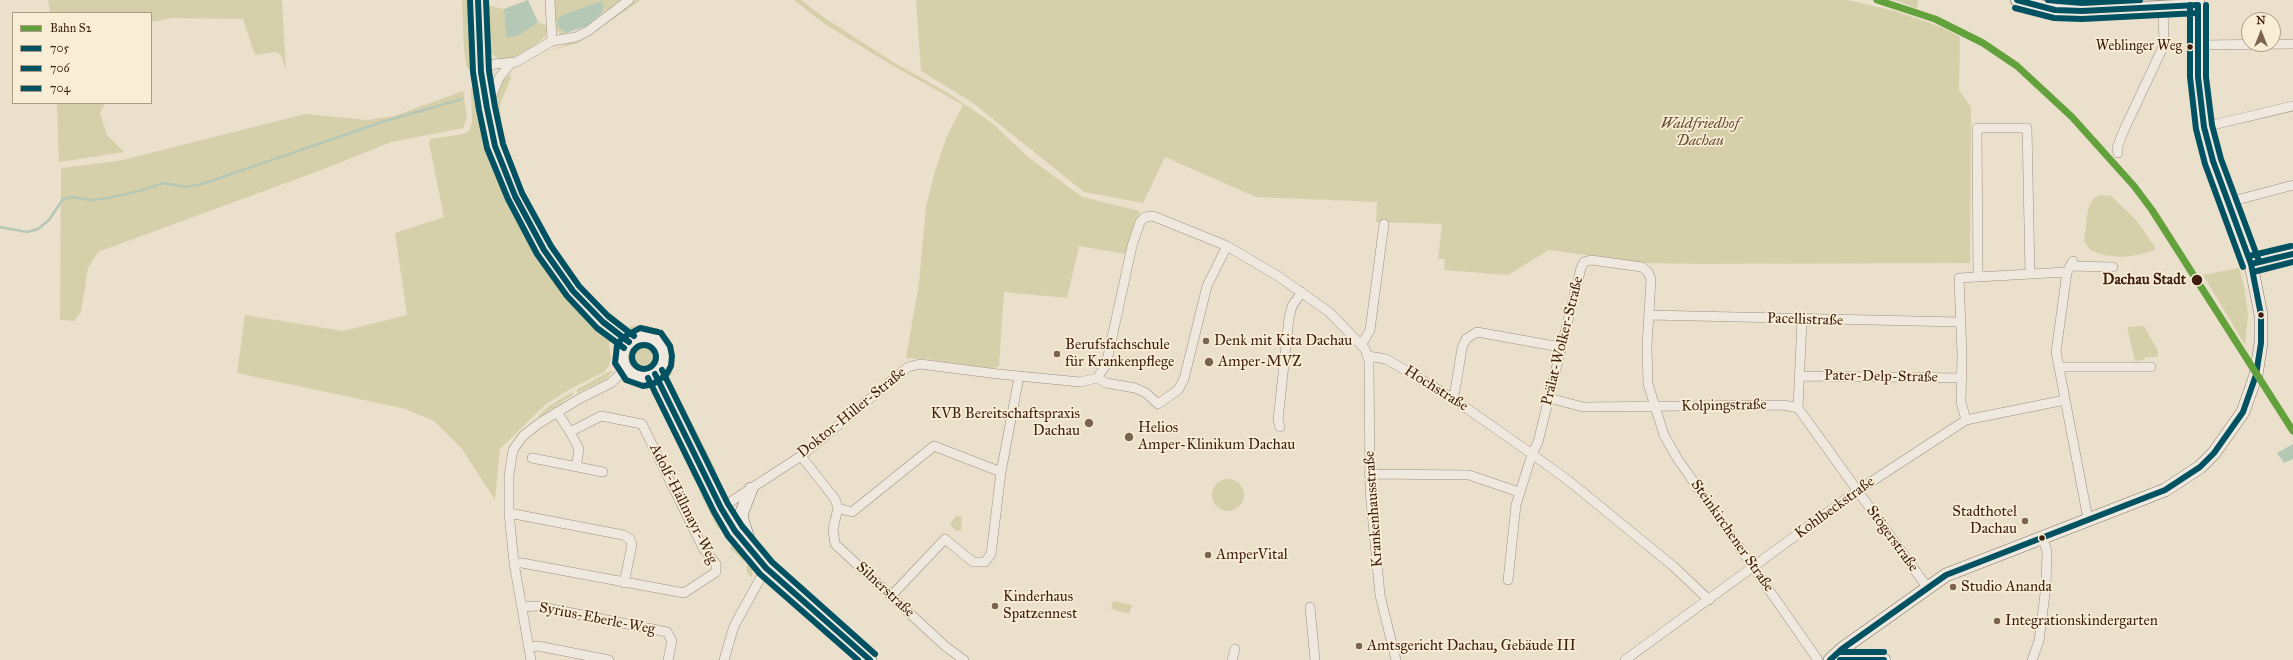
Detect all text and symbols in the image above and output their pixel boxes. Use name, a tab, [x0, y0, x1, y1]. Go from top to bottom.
legend	[12, 12, 152, 104]
north arrow	[2241, 12, 2281, 52]
text: N	[2256, 14, 2266, 27]
text: Bahn S2	[50, 21, 92, 35]
place label: Weblinger Weg	[2096, 39, 2182, 55]
text: 705	[50, 41, 69, 55]
marker: Weblinger Weg	[2185, 42, 2195, 52]
text: 706	[50, 61, 70, 75]
text: 704	[50, 81, 70, 95]
park label: Waldfriedhof Dachau	[1661, 115, 1739, 150]
place label: Dachau Stadt	[2103, 271, 2186, 289]
marker: Dachau Stadt	[2190, 273, 2204, 287]
street label: Prälat-Wolker-Straße	[1538, 275, 1588, 407]
street label: Pacellistraße	[1767, 310, 1843, 330]
unlabelled marker	[2256, 310, 2266, 320]
place label: Denk mit Kita Dachau	[1214, 332, 1352, 350]
place label: Berufsfachschule für Krankenpflege	[1065, 336, 1174, 371]
marker: Denk mit Kita Dachau	[1201, 336, 1211, 346]
marker: Berufsfachschule für Krankenpflege	[1052, 349, 1062, 359]
place label: Amper-MVZ	[1218, 353, 1301, 371]
marker: Amper-MVZ	[1203, 356, 1215, 368]
street label: Hochstraße	[1401, 362, 1471, 416]
street label: Doktor-Hiller-Straße	[794, 364, 910, 462]
street label: Pater-Delp-Straße	[1824, 367, 1938, 387]
street label: Kolpingstraße	[1681, 396, 1767, 416]
place label: KVB Bereitschaftspraxis Dachau	[931, 405, 1080, 440]
marker: KVB Bereitschaftspraxis Dachau	[1083, 417, 1095, 429]
place label: Helios Amper-Klinikum Dachau	[1138, 419, 1295, 454]
marker: Helios Amper-Klinikum Dachau	[1123, 431, 1135, 443]
street label: Adolf-Hällmayr-Weg	[645, 441, 721, 567]
street label: Krankenhausstraße	[1361, 450, 1387, 568]
street label: Kohlbeckstraße	[1792, 473, 1878, 543]
street label: Steinkirchener Straße	[1686, 476, 1778, 596]
street label: Stögerstraße	[1862, 502, 1922, 576]
place label: Stadthotel Dachau	[1952, 503, 2017, 538]
marker: Stadthotel Dachau	[2020, 516, 2030, 526]
unlabelled marker	[2037, 533, 2047, 543]
place label: AmperVital	[1216, 546, 1288, 564]
marker: AmperVital	[1203, 550, 1213, 560]
street label: Silnerstraße	[852, 558, 918, 622]
place label: Studio Ananda	[1961, 578, 2052, 596]
marker: Studio Ananda	[1948, 582, 1958, 592]
place label: Kinderhaus Spatzennest	[1003, 588, 1077, 623]
street label: Syrius-Eberle-Weg	[537, 599, 657, 639]
marker: Kinderhaus Spatzennest	[990, 601, 1000, 611]
place label: Integrationskindergarten	[2005, 612, 2158, 630]
marker: Integrationskindergarten	[1992, 616, 2002, 626]
place label: Amtsgericht Dachau, Gebäude III	[1367, 637, 1576, 655]
marker: Amtsgericht Dachau, Gebäude III	[1354, 641, 1364, 651]

